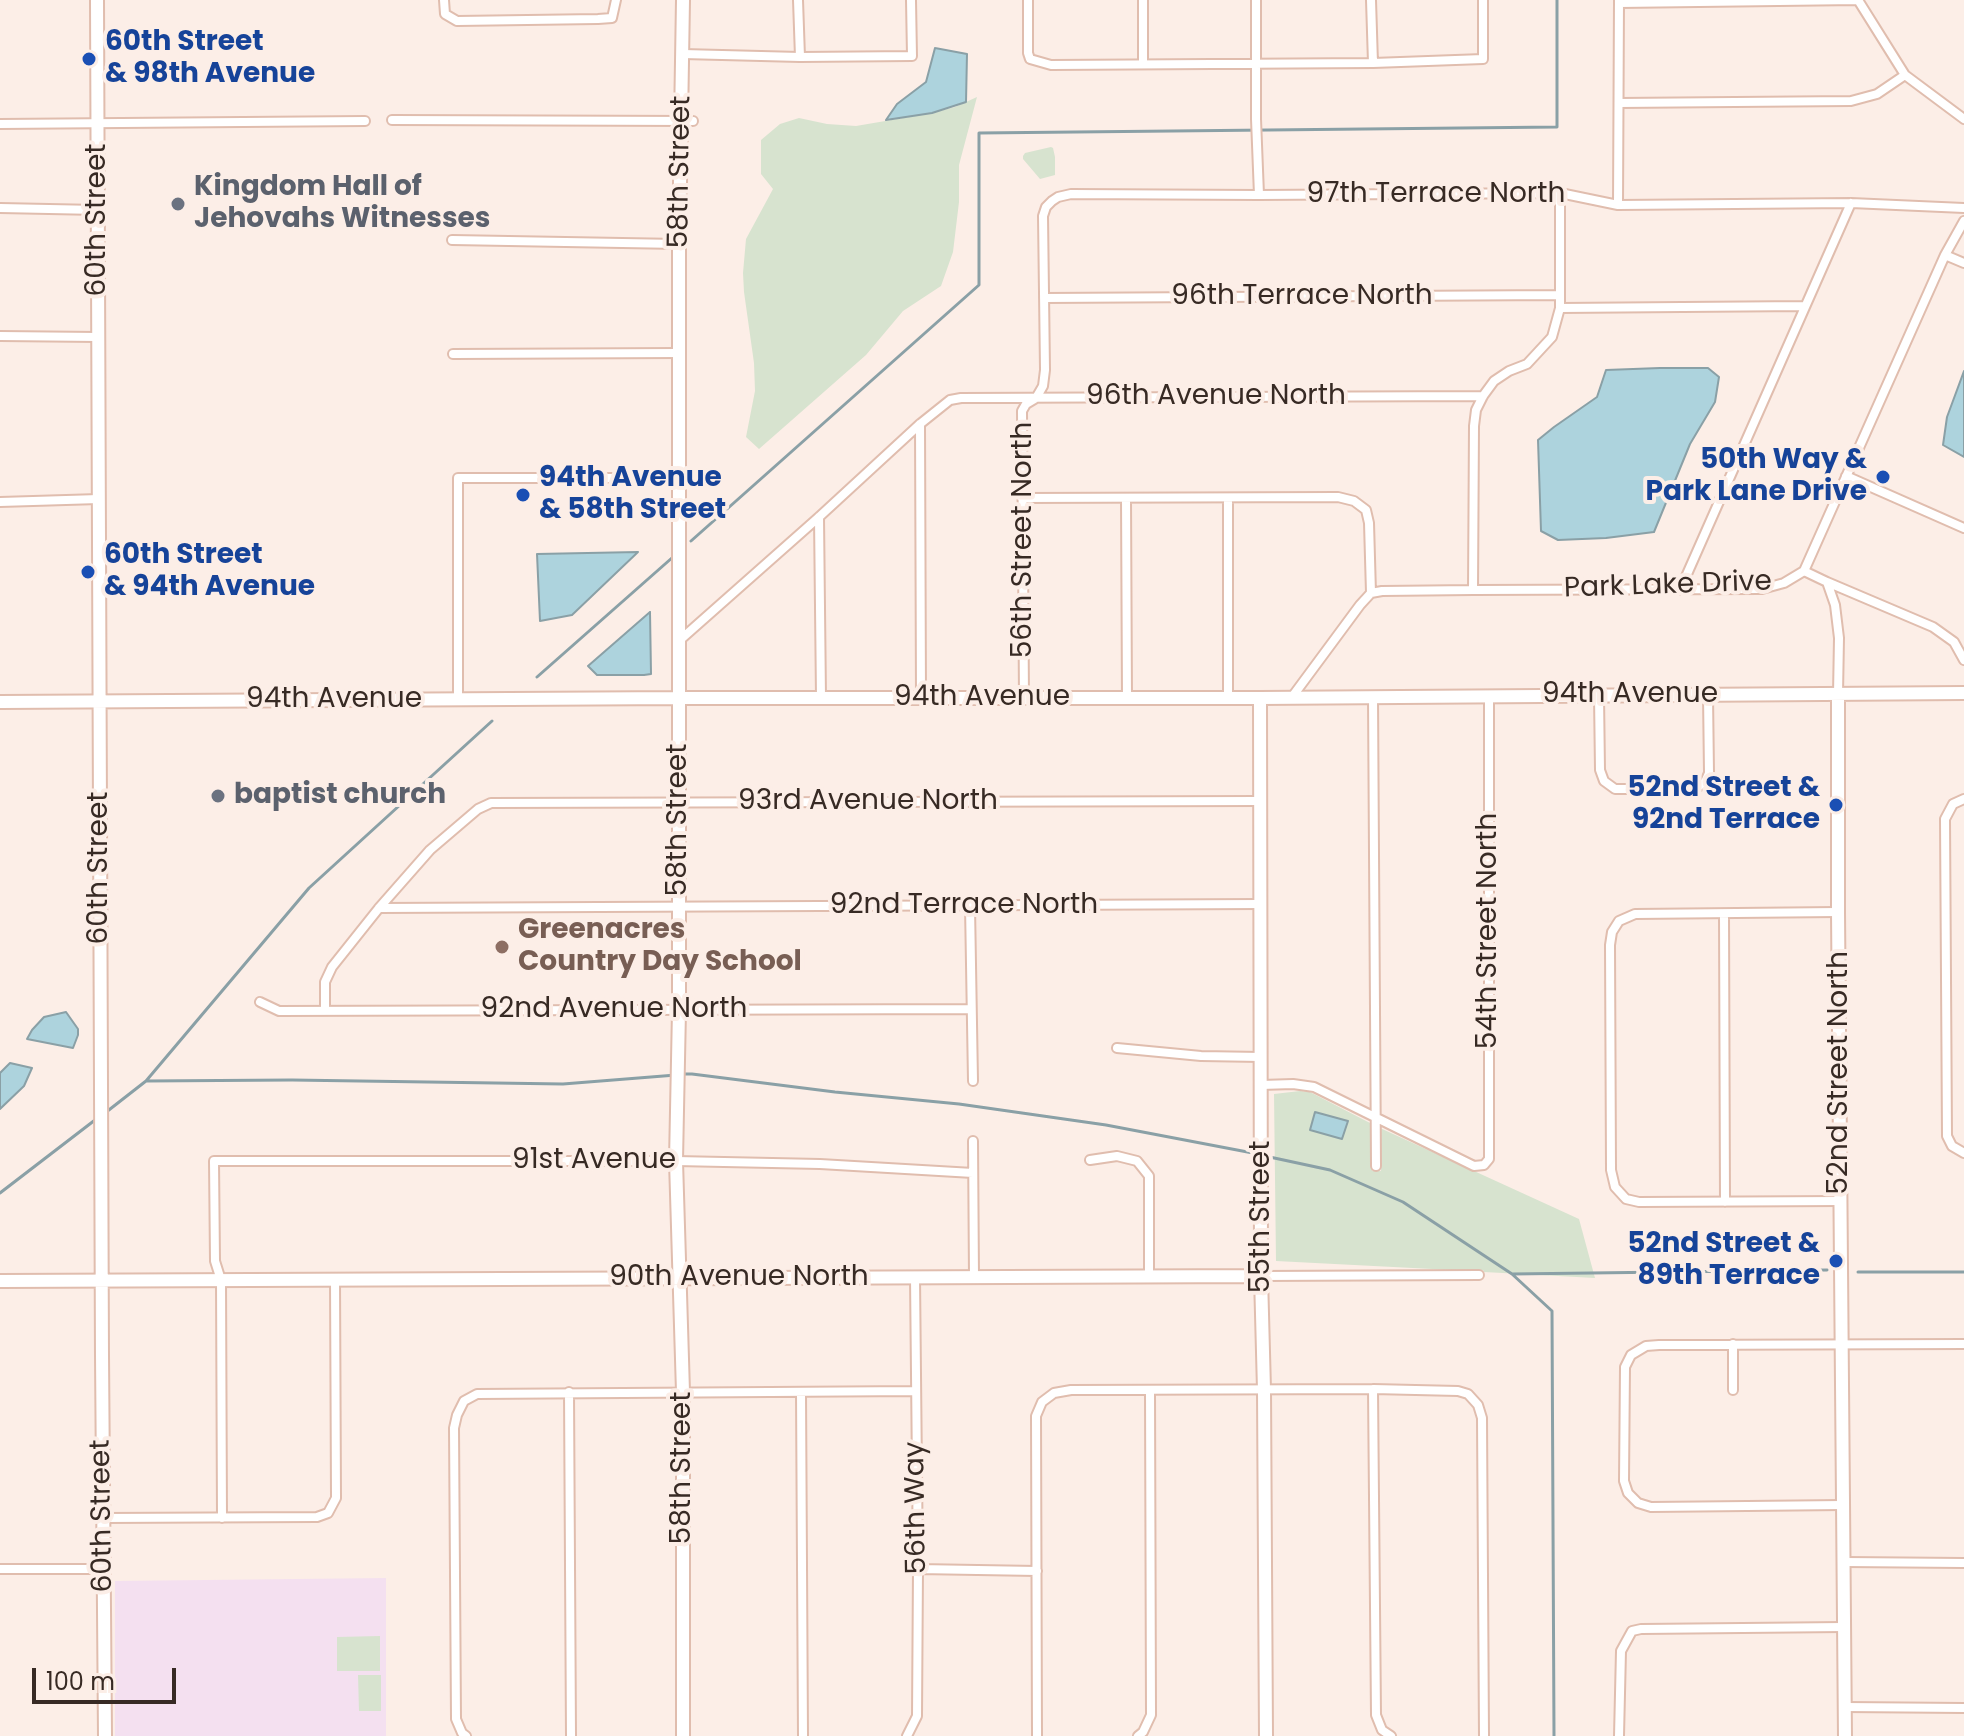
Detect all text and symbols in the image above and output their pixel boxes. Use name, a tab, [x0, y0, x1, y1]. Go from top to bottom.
place label: 60th Street & 98th Avenue	[105, 26, 315, 92]
marker: 60th Street & 98th Avenue	[80, 50, 98, 68]
street label: 58th Street	[663, 95, 699, 249]
street label: 60th Street	[81, 144, 115, 296]
place label: Kingdom Hall of Jehovahs Witnesses	[194, 171, 490, 237]
street label: 97th Terrace North	[1307, 178, 1565, 212]
marker: Kingdom Hall of Jehovahs Witnesses	[169, 195, 187, 213]
street label: 96th Terrace North	[1171, 280, 1433, 314]
street label: 96th Avenue North	[1086, 380, 1346, 414]
street label: 56th Street North	[1007, 422, 1041, 658]
place label: 50th Way & Park Lane Drive	[1645, 444, 1867, 510]
place label: 94th Avenue & 58th Street	[539, 462, 726, 528]
marker: 50th Way & Park Lane Drive	[1874, 468, 1892, 486]
marker: 94th Avenue & 58th Street	[514, 486, 532, 504]
place label: 60th Street & 94th Avenue	[104, 539, 315, 605]
marker: 60th Street & 94th Avenue	[79, 563, 97, 581]
street label: Park Lake Drive	[1563, 566, 1773, 606]
street label: 94th Avenue	[1542, 678, 1718, 712]
street label: 94th Avenue	[894, 681, 1070, 715]
street label: 94th Avenue	[246, 683, 422, 717]
street label: 58th Street	[662, 744, 696, 896]
place label: 52nd Street & 92nd Terrace	[1627, 772, 1820, 838]
place label: baptist church	[234, 779, 446, 813]
street label: 93rd Avenue North	[738, 785, 998, 819]
marker: baptist church	[209, 787, 227, 805]
street label: 60th Street	[83, 792, 117, 944]
marker: 52nd Street & 92nd Terrace	[1827, 796, 1845, 814]
street label: 54th Street North	[1472, 813, 1506, 1049]
street label: 92nd Terrace North	[830, 889, 1098, 923]
place label: Greenacres Country Day School	[518, 914, 802, 980]
marker: Greenacres Country Day School	[493, 938, 511, 956]
street label: 52nd Street North	[1823, 951, 1857, 1195]
street label: 92nd Avenue North	[481, 993, 747, 1027]
street label: 55th Street	[1245, 1141, 1279, 1293]
street label: 91st Avenue	[512, 1144, 676, 1178]
place label: 52nd Street & 89th Terrace	[1627, 1228, 1820, 1294]
marker: 52nd Street & 89th Terrace	[1827, 1252, 1845, 1270]
street label: 90th Avenue North	[609, 1261, 869, 1295]
street label: 58th Street	[666, 1392, 700, 1544]
street label: 60th Street	[85, 1439, 121, 1593]
street label: 56th Way	[899, 1441, 935, 1575]
scale bar	[36, 1652, 180, 1702]
text: 100 m	[46, 1665, 115, 1698]

